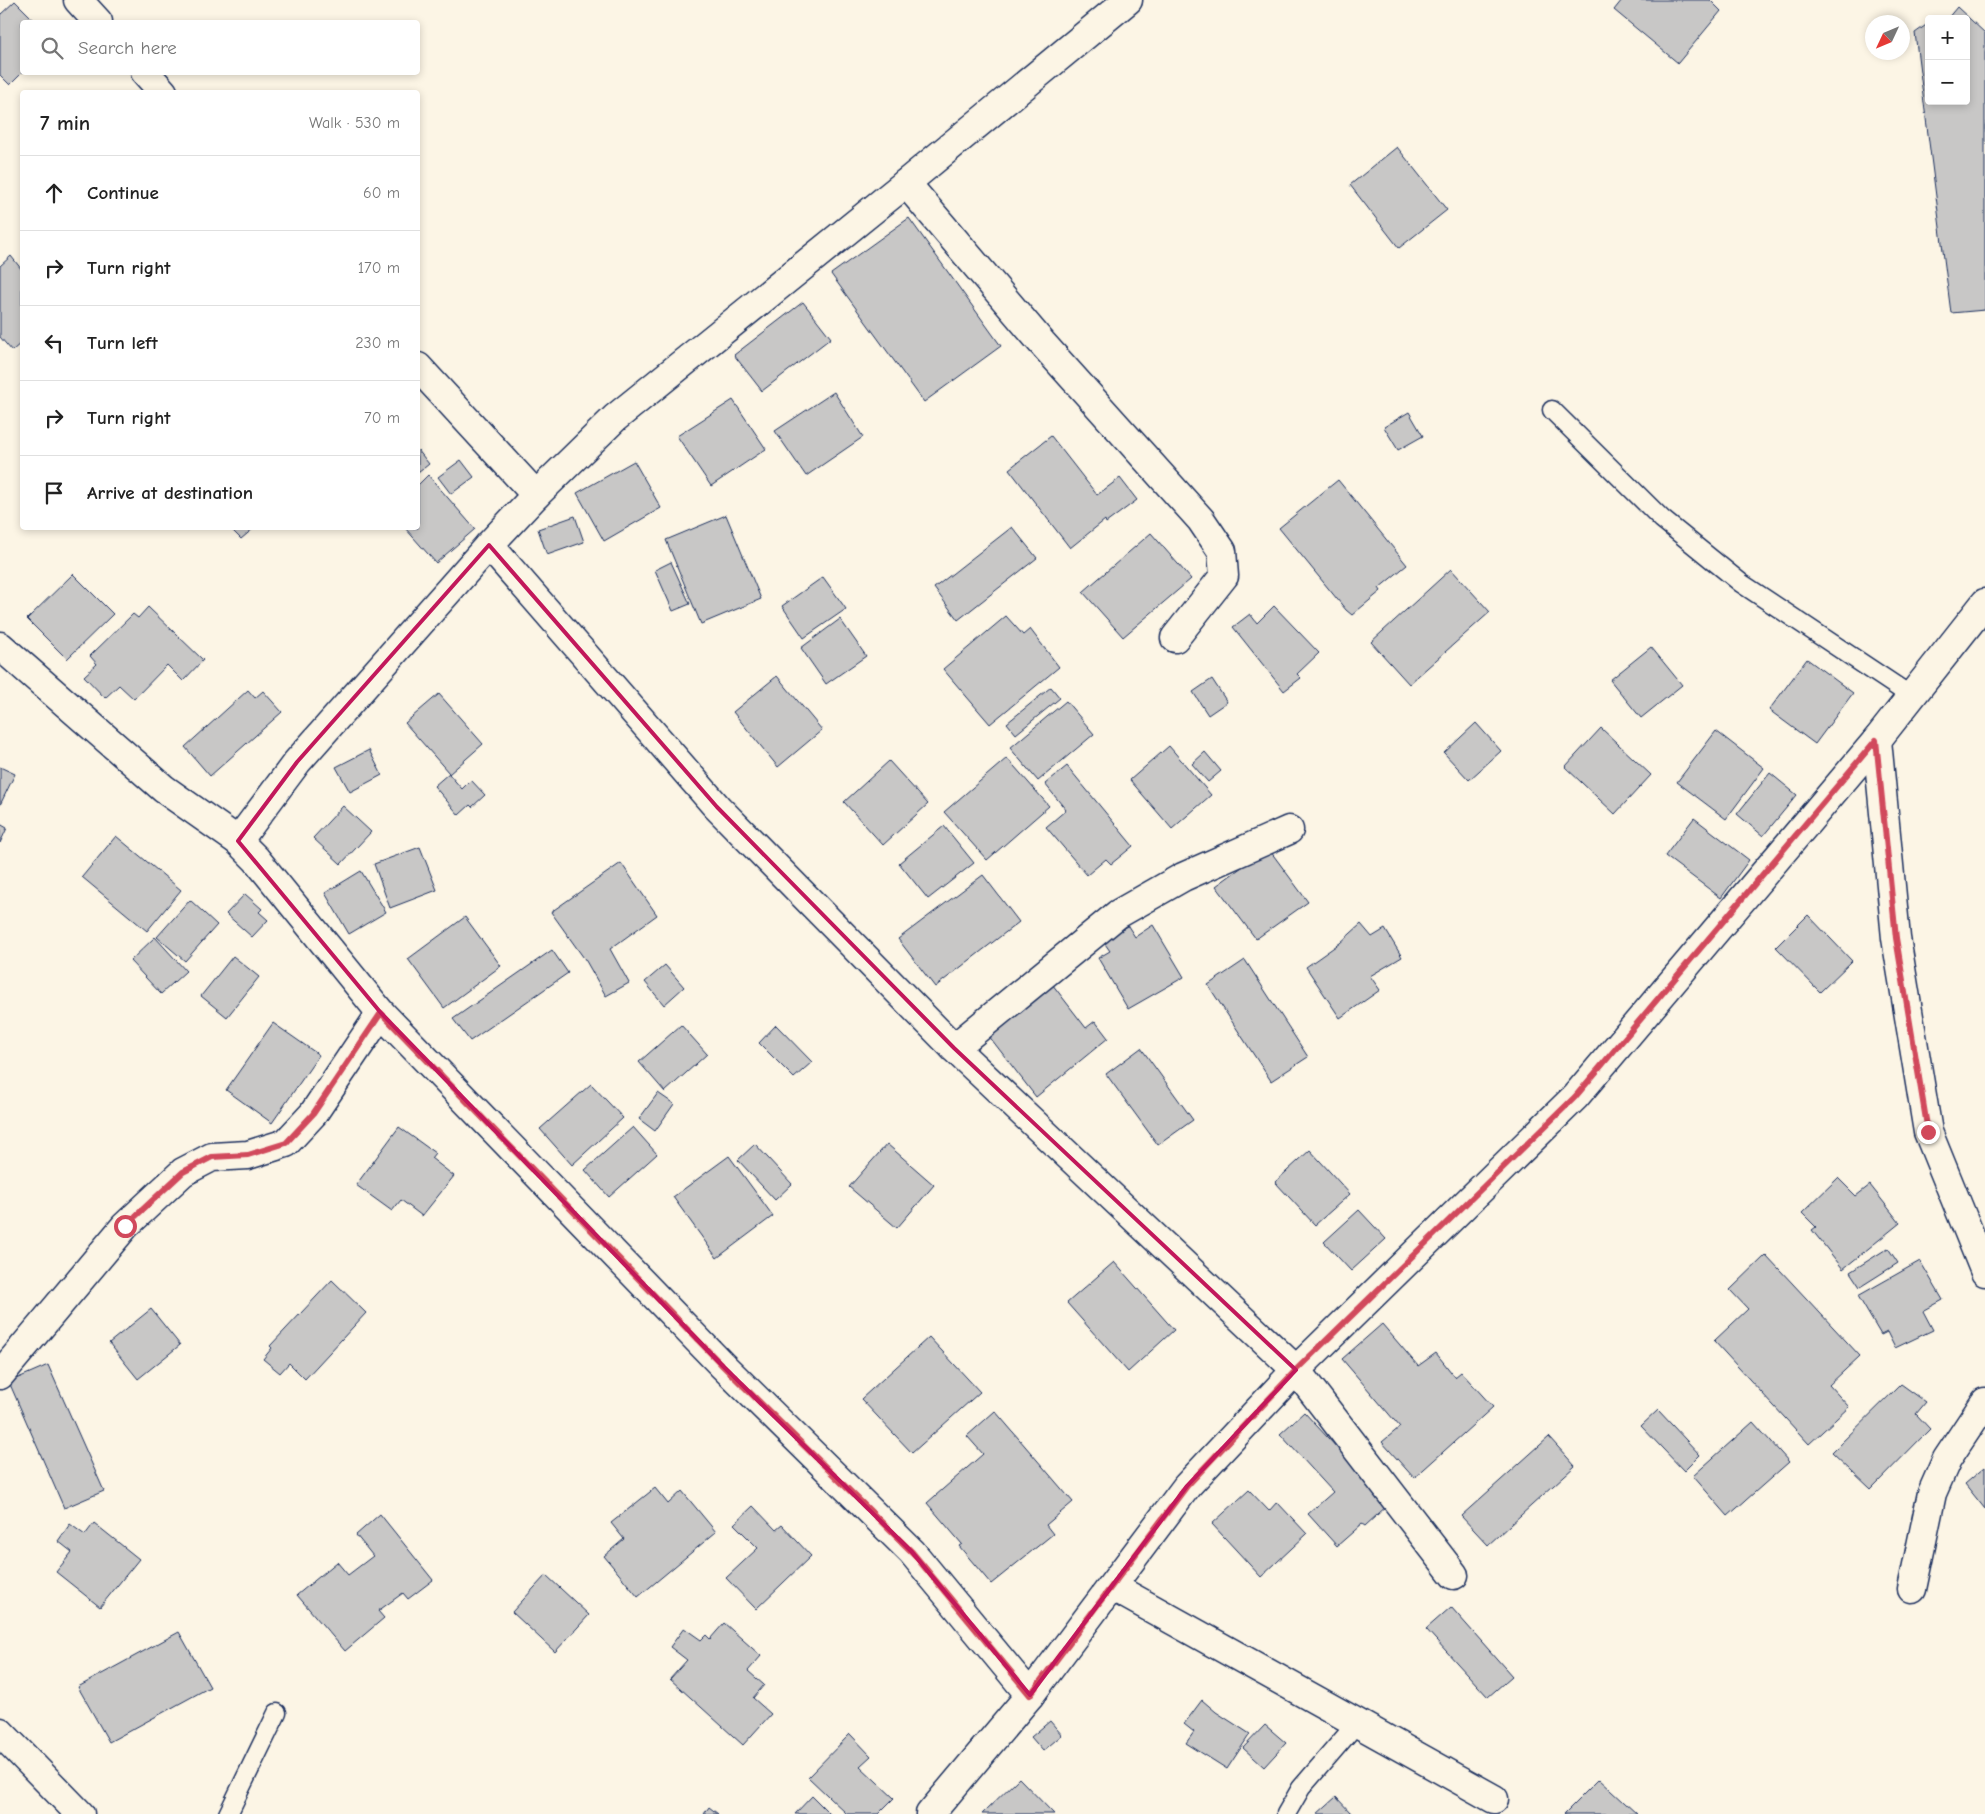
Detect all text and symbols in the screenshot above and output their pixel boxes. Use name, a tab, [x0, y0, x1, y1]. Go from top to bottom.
north arrow	[1865, 15, 1910, 60]
map controls	[1925, 15, 1970, 105]
button: +	[1925, 15, 1970, 60]
search box	[20, 20, 420, 75]
icon: search	[38, 34, 66, 62]
text: Search here	[78, 37, 177, 59]
button: −	[1925, 60, 1970, 105]
text: 7 min	[40, 111, 90, 135]
text: Walk · 530 m	[309, 114, 400, 132]
icon: ahead	[40, 179, 68, 207]
text: Continue	[87, 182, 159, 204]
text: 60 m	[363, 184, 400, 202]
icon: right	[40, 254, 68, 282]
text: Turn right	[87, 257, 171, 279]
text: 170 m	[358, 259, 400, 277]
icon: left	[40, 329, 68, 357]
text: Turn left	[87, 332, 158, 354]
text: 230 m	[355, 334, 400, 352]
icon: right	[40, 404, 68, 432]
text: Turn right	[87, 407, 171, 429]
text: 70 m	[364, 409, 400, 427]
icon: arrive	[40, 479, 68, 507]
text: Arrive at destination	[87, 482, 253, 504]
route end	[1917, 1121, 1940, 1144]
route start	[114, 1215, 137, 1238]

